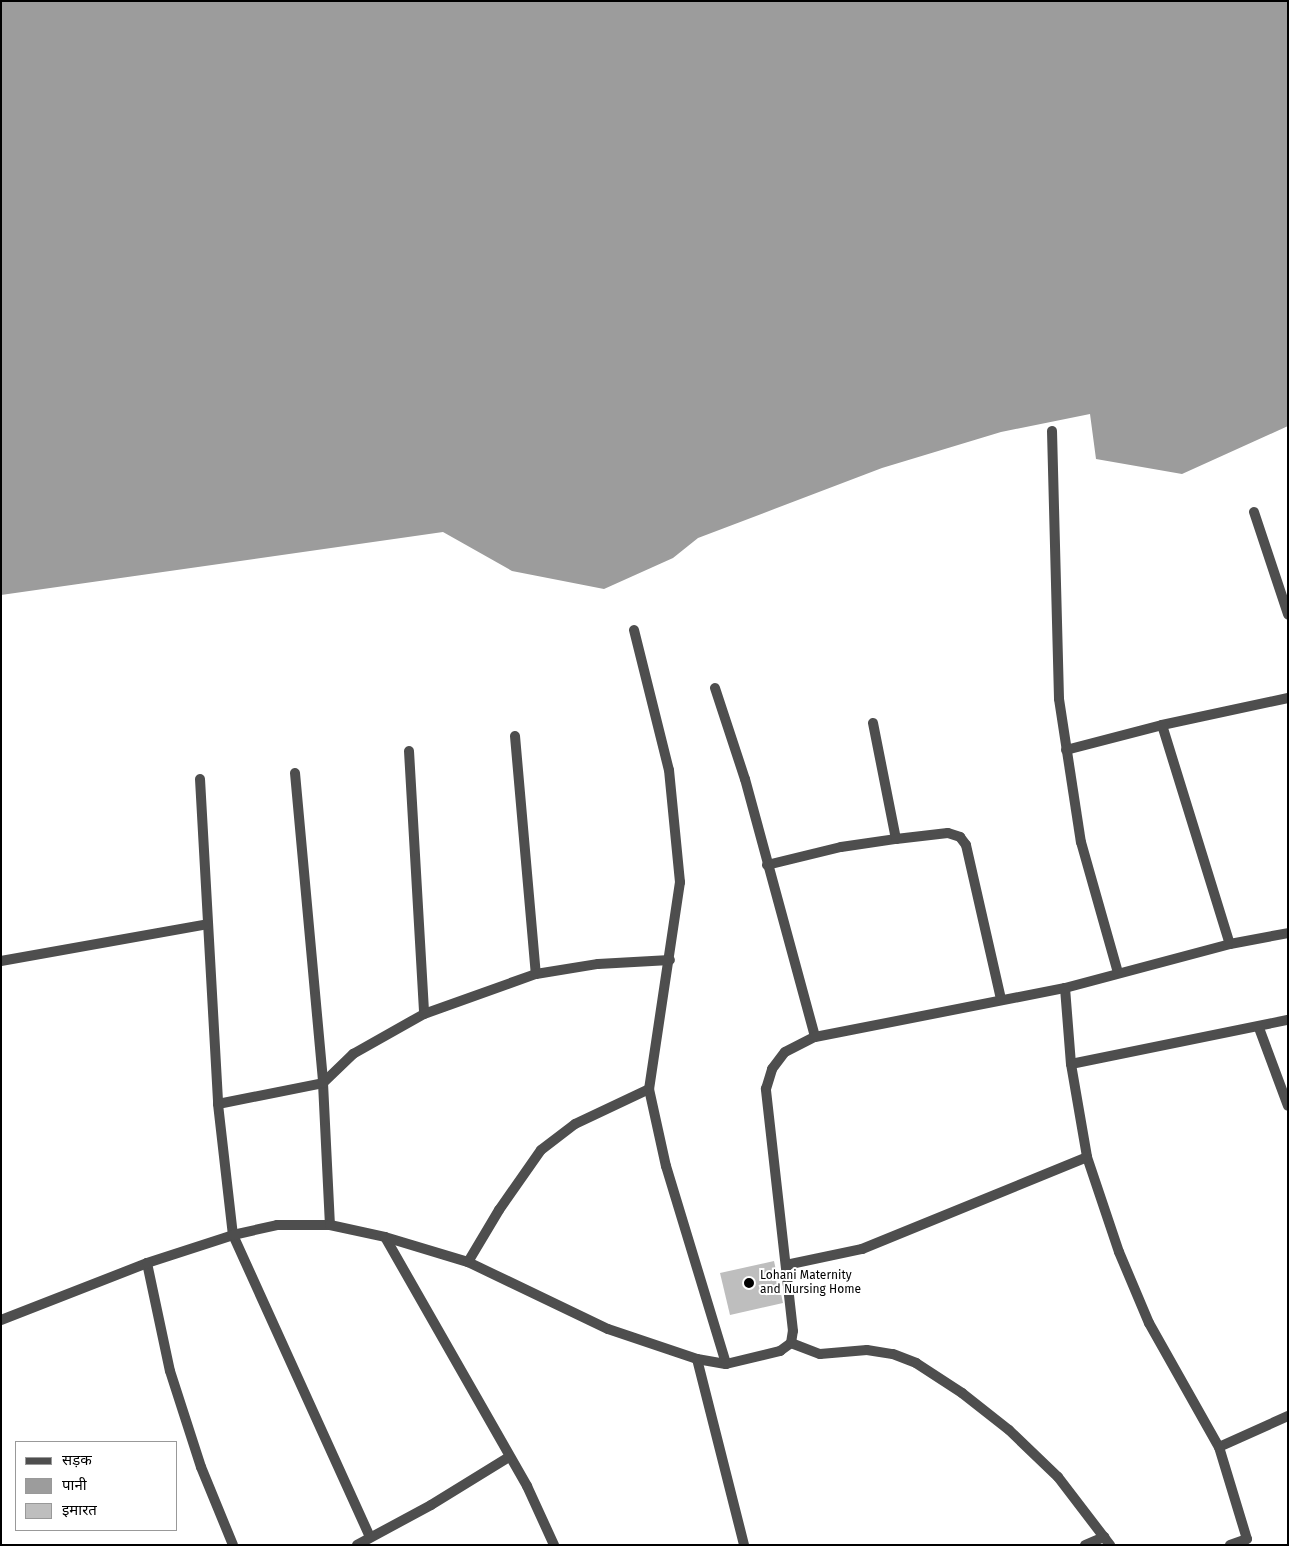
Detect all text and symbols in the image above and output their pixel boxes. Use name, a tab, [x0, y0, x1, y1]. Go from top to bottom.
place label: Lohani Maternity and Nursing Home	[760, 1269, 861, 1297]
marker: Lohani Maternity and Nursing Home	[742, 1276, 756, 1290]
legend	[15, 1441, 178, 1531]
text: सड़क	[62, 1451, 92, 1469]
text: पानी	[62, 1476, 87, 1494]
text: इमारत	[62, 1501, 97, 1519]

